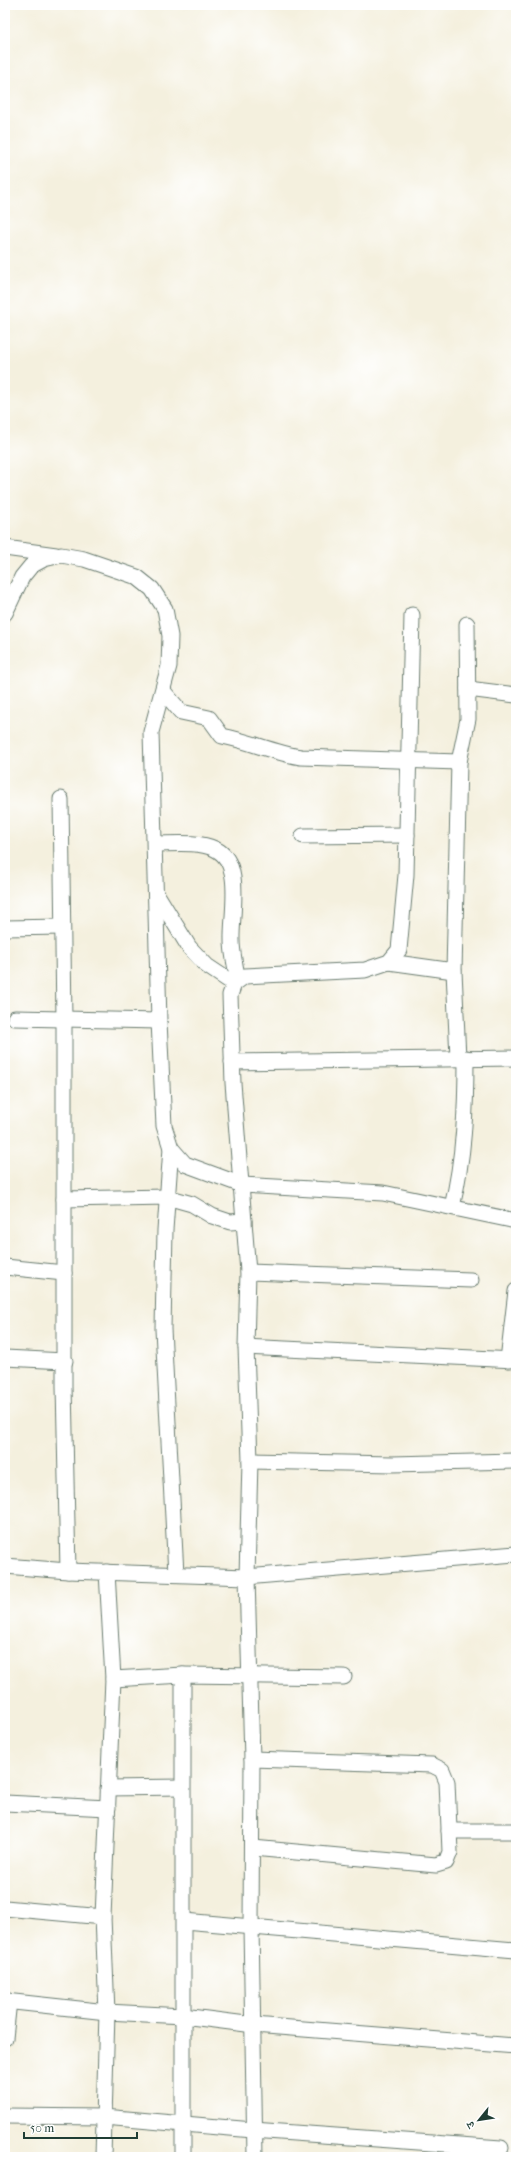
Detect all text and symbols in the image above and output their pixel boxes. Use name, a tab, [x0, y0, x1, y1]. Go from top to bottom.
north arrow	[459, 2100, 499, 2140]
scale bar	[24, 2114, 137, 2140]
text: उ	[463, 2118, 478, 2131]
text: 50 m	[30, 2121, 54, 2135]

